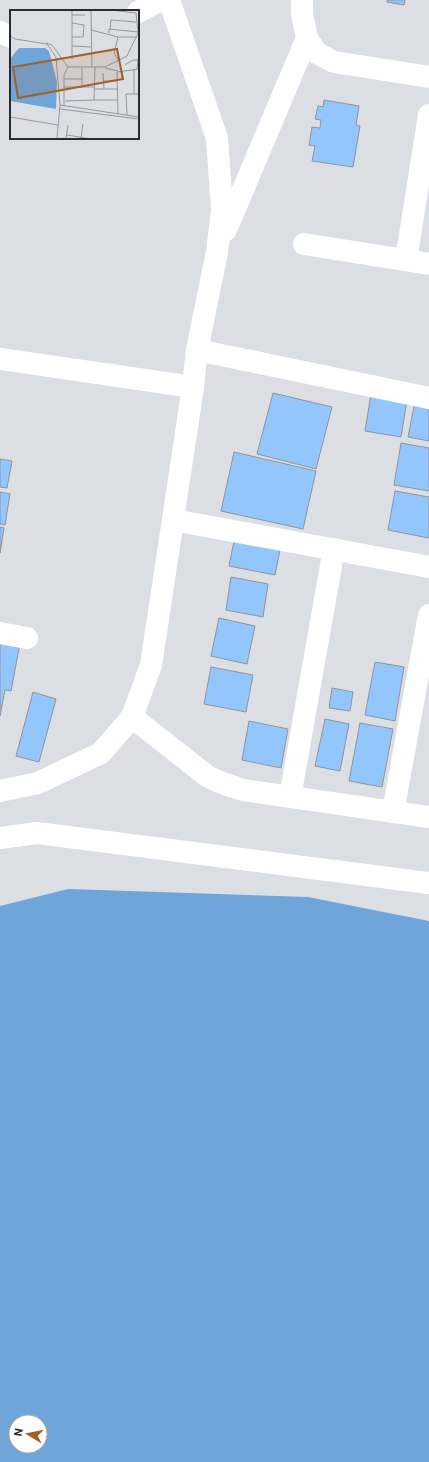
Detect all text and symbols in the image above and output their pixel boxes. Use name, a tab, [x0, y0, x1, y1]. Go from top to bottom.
inset map	[10, 10, 139, 139]
north arrow	[8, 1414, 48, 1454]
text: N	[12, 1427, 26, 1437]

